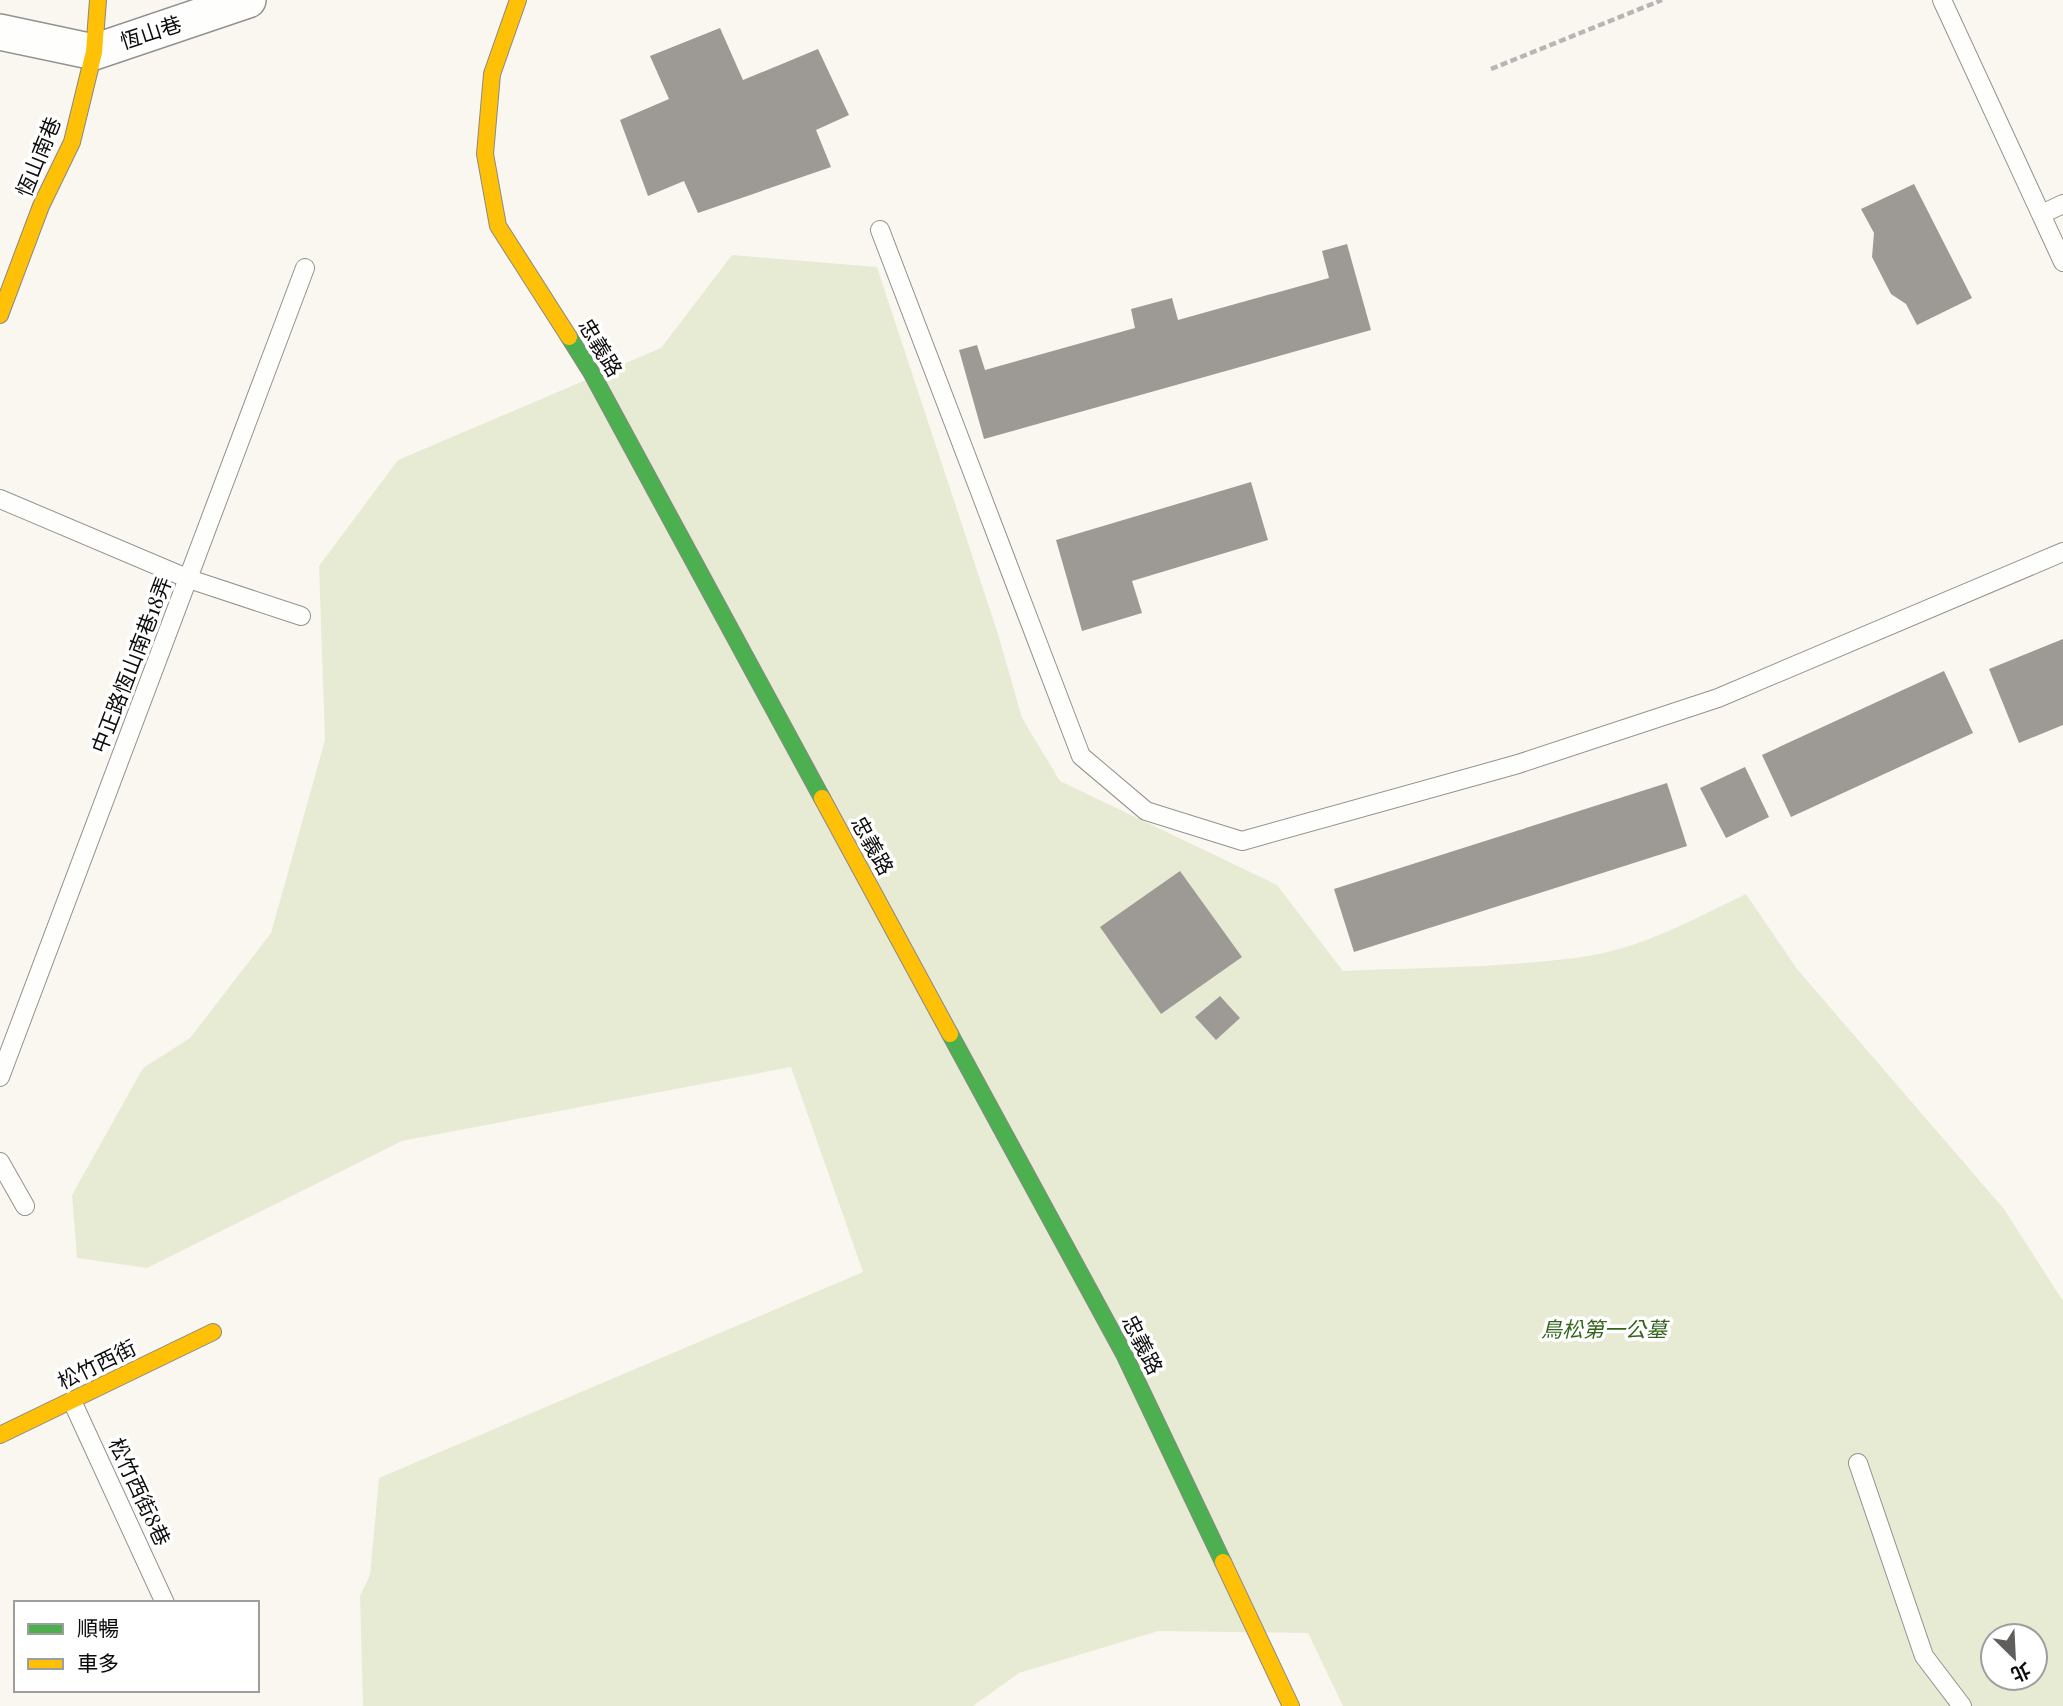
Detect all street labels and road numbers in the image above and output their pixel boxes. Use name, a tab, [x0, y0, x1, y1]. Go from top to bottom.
street label: 恆山巷	[116, 8, 185, 54]
street label: 恆山南巷	[8, 112, 66, 200]
street label: 忠義路	[573, 313, 630, 381]
street label: 中正路恆山南巷18弄	[84, 572, 177, 756]
street label: 忠義路	[846, 811, 901, 879]
street label: 忠義路	[1117, 1310, 1171, 1379]
street label: 松竹西街	[52, 1332, 140, 1394]
street label: 松竹西街8巷	[104, 1433, 178, 1550]

